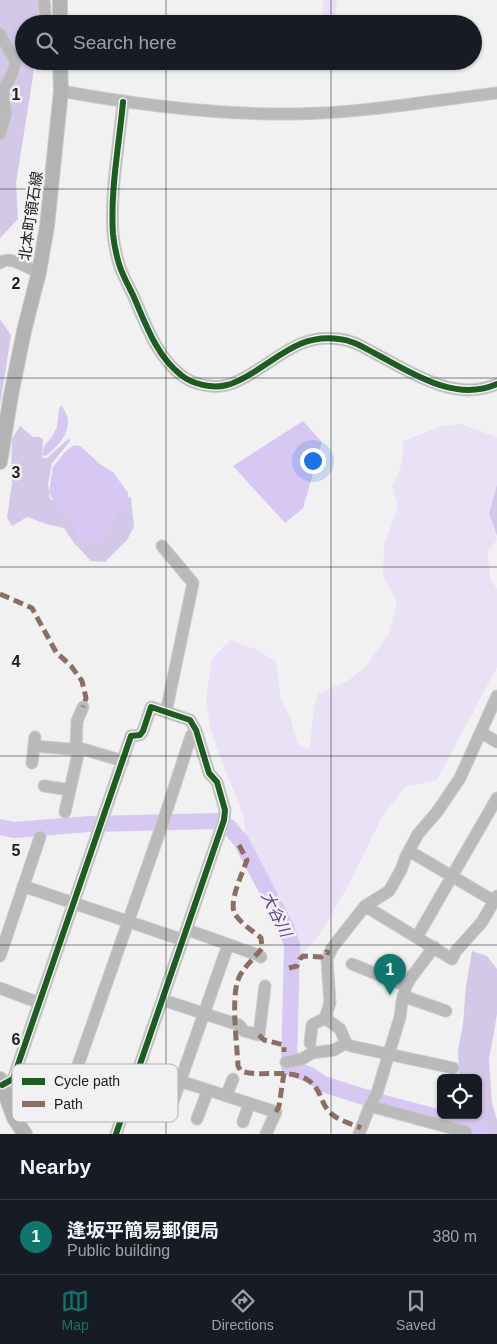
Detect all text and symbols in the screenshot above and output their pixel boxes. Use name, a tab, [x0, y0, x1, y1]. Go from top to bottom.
search box	[15, 15, 482, 70]
icon: search	[33, 29, 61, 57]
text: Search here	[73, 32, 177, 53]
text: 1	[12, 86, 21, 103]
street label: 北本町領石線	[16, 170, 45, 262]
text: 2	[12, 275, 21, 292]
your location	[300, 448, 326, 474]
text: 3	[12, 464, 21, 481]
text: 4	[12, 653, 21, 670]
text: 5	[12, 842, 21, 859]
water label: 大谷川	[258, 889, 296, 941]
pin: 1	[374, 954, 406, 995]
text: 6	[12, 1031, 21, 1048]
legend	[12, 1064, 178, 1122]
text: Cycle path	[54, 1073, 120, 1089]
map controls	[437, 1074, 482, 1119]
button: locate	[437, 1074, 482, 1119]
text: Path	[54, 1096, 83, 1112]
text: Nearby	[20, 1155, 91, 1178]
text: 逢坂平簡易郵便局	[67, 1220, 219, 1241]
text: 1	[32, 1228, 40, 1245]
text: 380 m	[433, 1228, 477, 1245]
text: Public building	[67, 1242, 170, 1259]
tab: Map	[61, 1287, 89, 1333]
tab: Directions	[212, 1287, 274, 1333]
tab: Saved	[396, 1287, 436, 1333]

